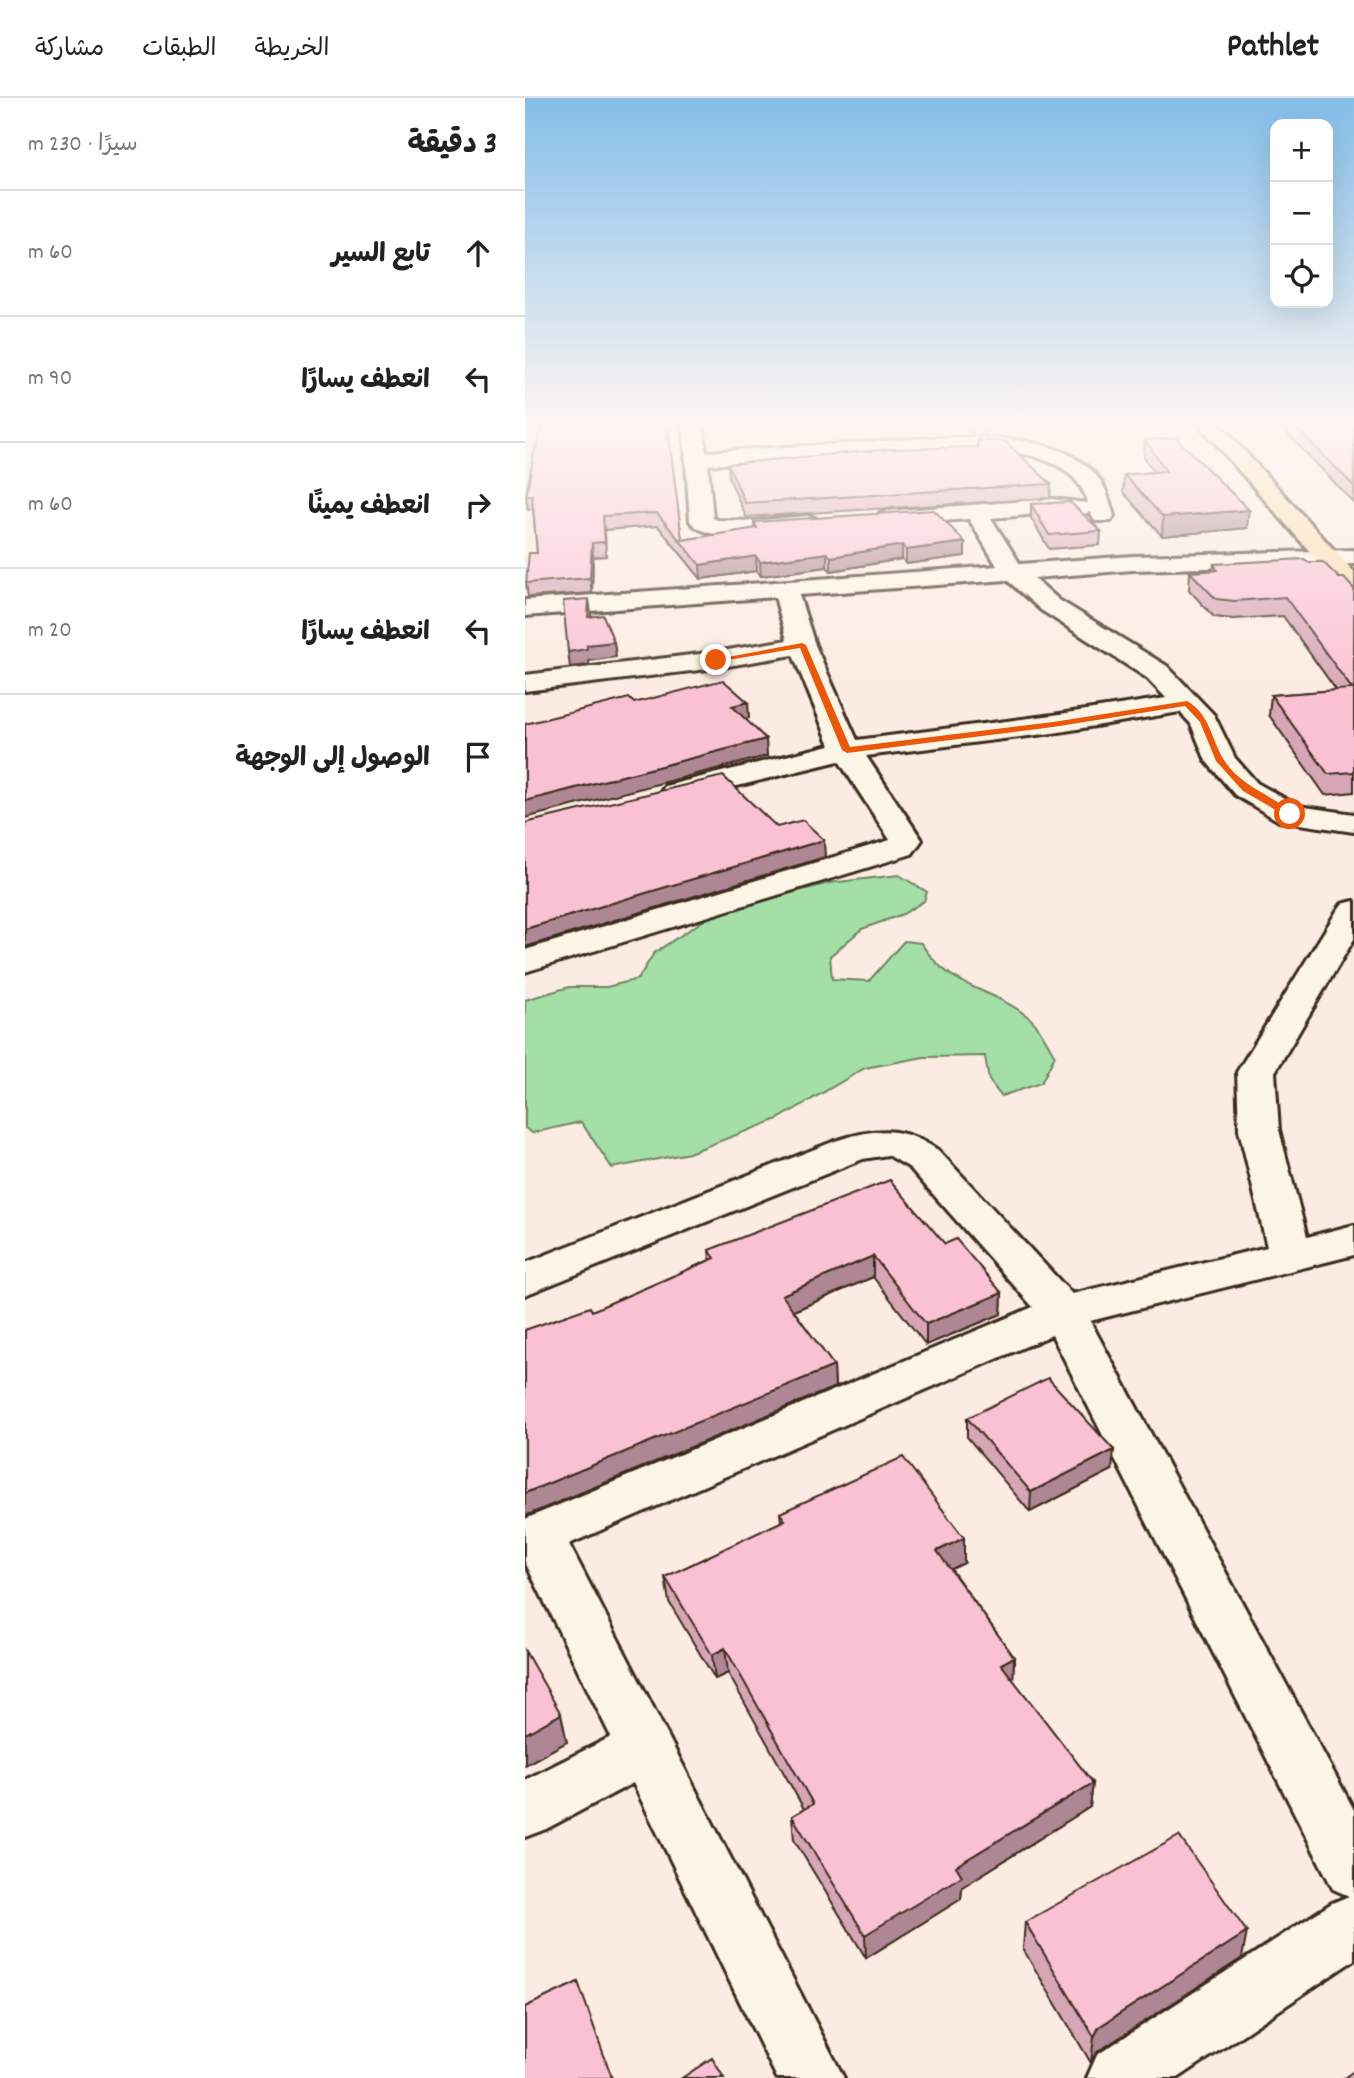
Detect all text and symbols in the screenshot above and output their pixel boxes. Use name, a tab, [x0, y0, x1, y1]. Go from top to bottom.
text: Pathlet	[1227, 25, 1319, 72]
text: مشاركة	[35, 33, 104, 67]
text: الطبقات	[142, 33, 217, 67]
text: الخريطة	[255, 33, 329, 67]
map controls	[1270, 119, 1333, 308]
button: +	[1270, 119, 1333, 182]
text: 3 دقيقة	[408, 125, 497, 168]
text: سيرًا · 230 m	[28, 129, 138, 162]
button: −	[1270, 182, 1333, 245]
icon: ahead	[459, 234, 497, 272]
text: 60 m	[28, 237, 73, 270]
text: تابع السير	[331, 237, 430, 274]
button: locate	[1270, 245, 1333, 308]
icon: left	[459, 360, 497, 398]
text: 90 m	[28, 363, 72, 396]
text: انعطف يسارًا	[301, 363, 430, 400]
icon: right	[459, 486, 497, 524]
text: 60 m	[28, 489, 73, 522]
text: انعطف يمينًا	[308, 489, 430, 526]
icon: left	[459, 612, 497, 650]
text: 20 m	[28, 615, 72, 648]
text: انعطف يسارًا	[301, 615, 430, 652]
route end	[700, 644, 731, 675]
icon: arrive	[459, 738, 497, 776]
text: الوصول إلى الوجهة	[235, 741, 430, 778]
route start	[1274, 798, 1305, 829]

